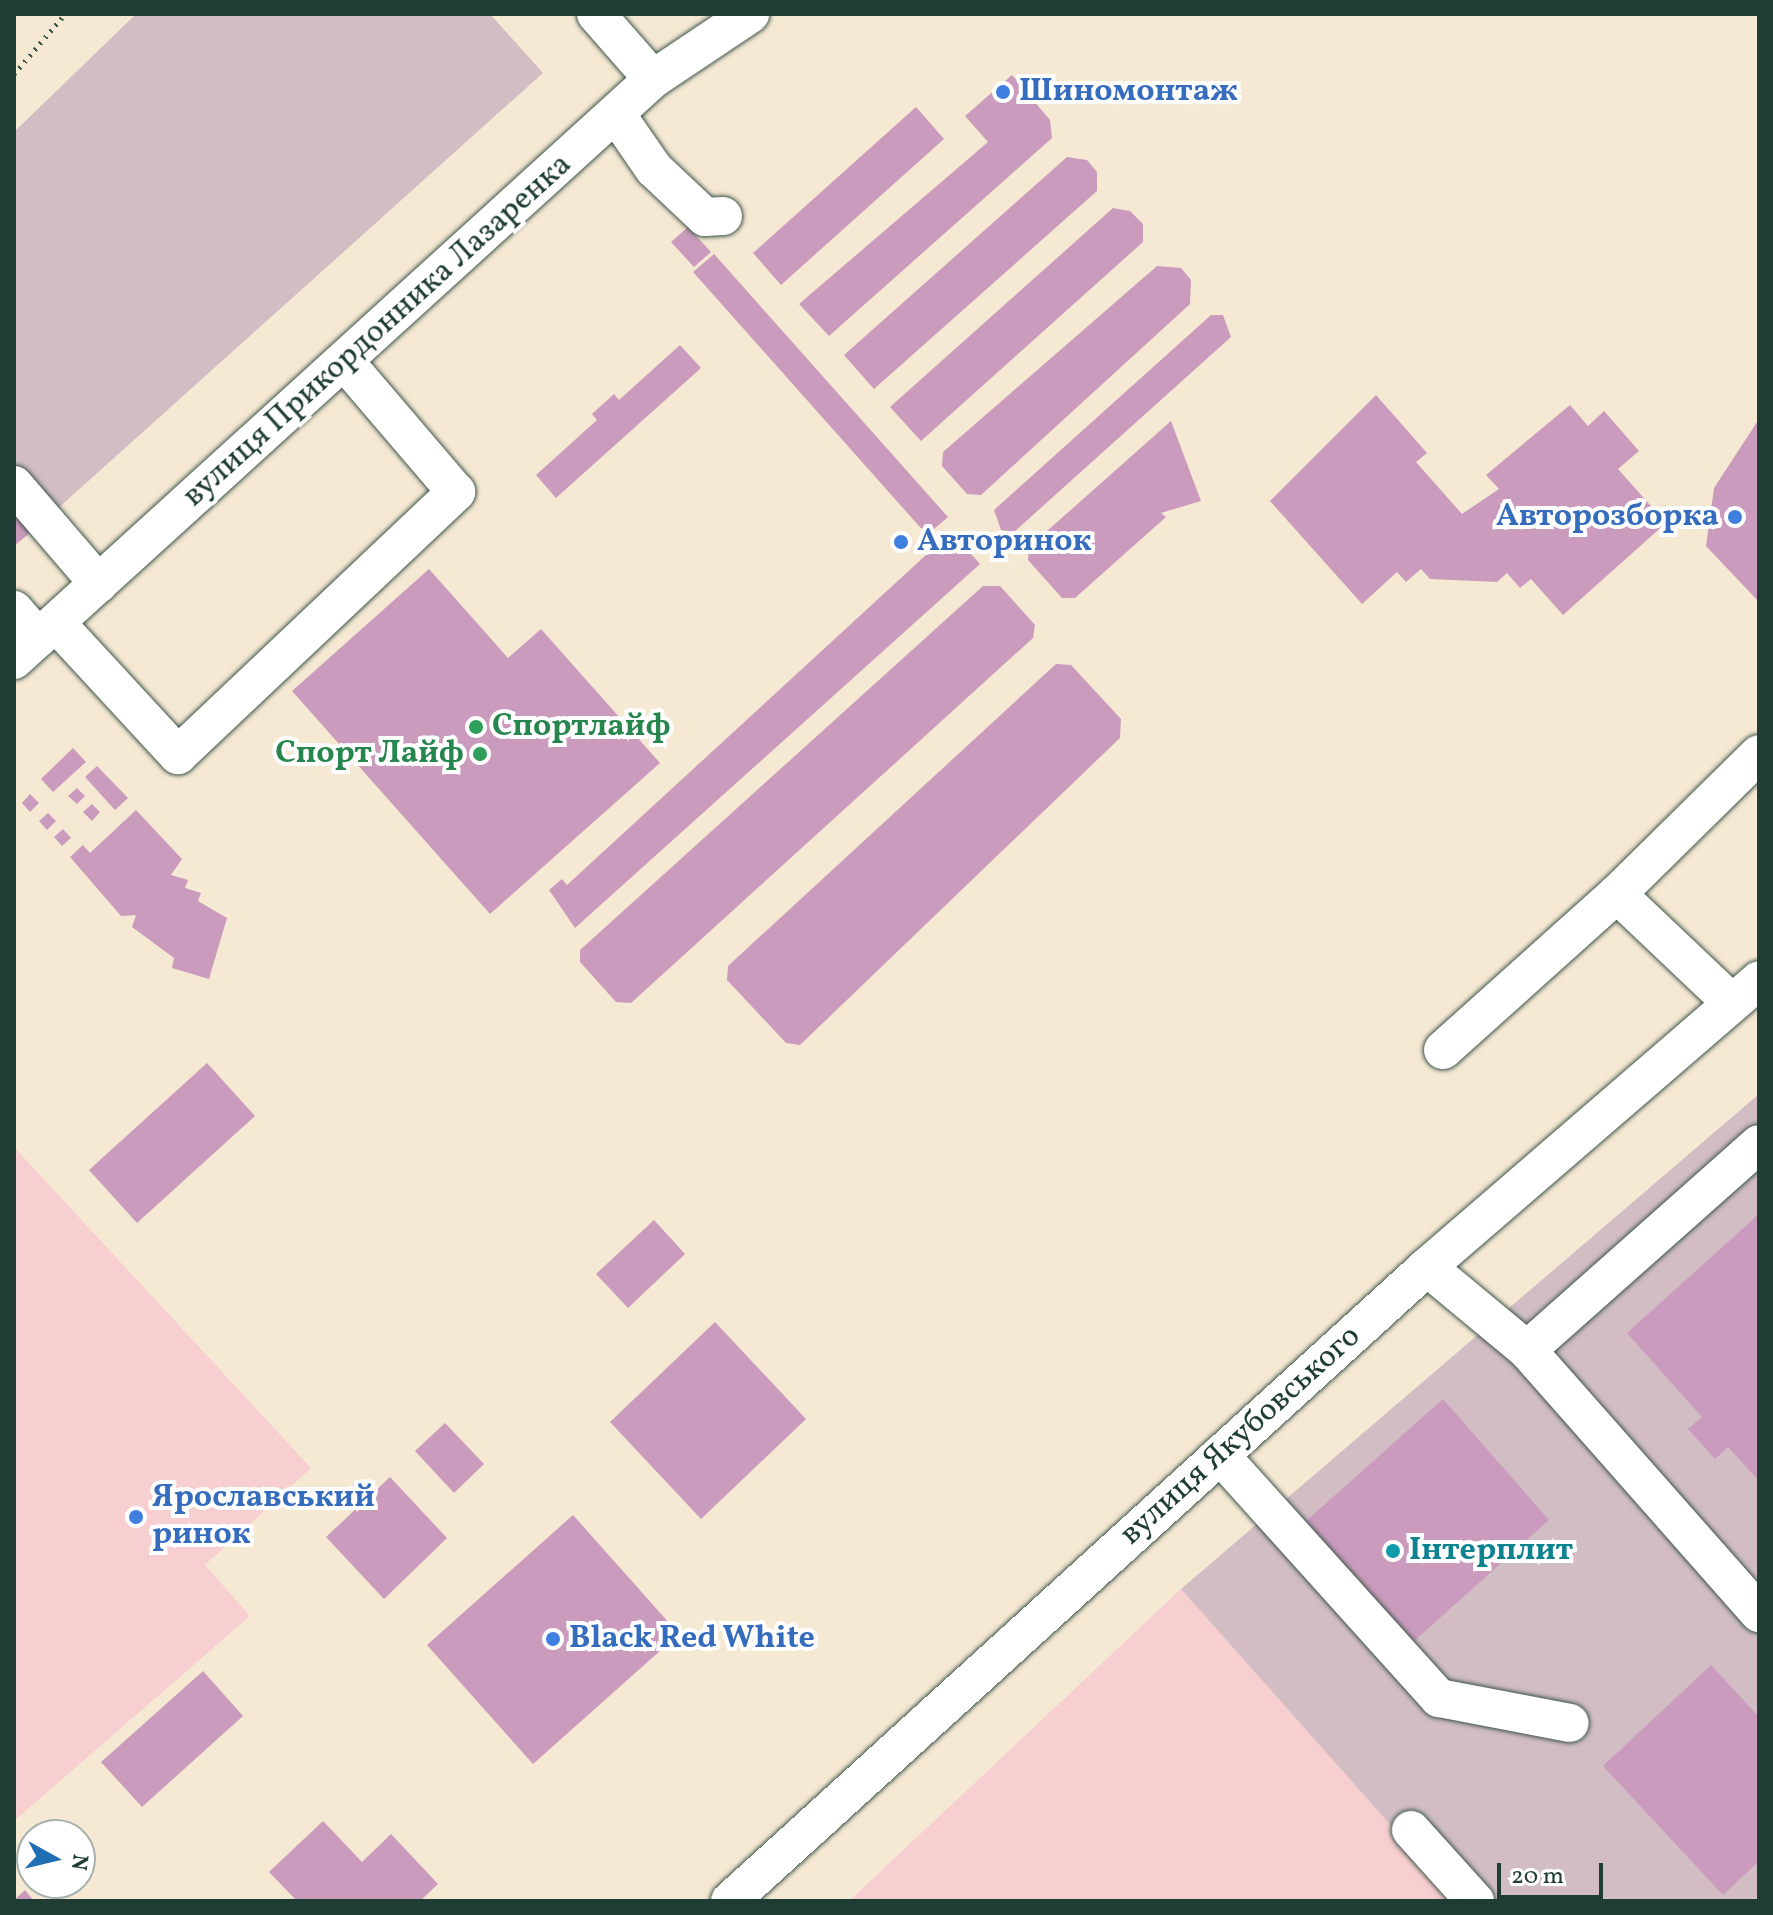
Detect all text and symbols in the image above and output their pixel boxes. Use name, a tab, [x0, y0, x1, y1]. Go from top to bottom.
place label: Шиномонтаж	[1019, 73, 1238, 111]
marker: Шиномонтаж	[994, 83, 1012, 101]
street label: вулиця Прикордонника Лазаренка	[176, 146, 580, 516]
place label: Авторозборка	[1496, 498, 1719, 536]
marker: Авторозборка	[1726, 508, 1744, 526]
place label: Авторинок	[917, 523, 1092, 561]
marker: Авторинок	[892, 533, 910, 551]
place label: Спортлайф	[492, 708, 671, 746]
marker: Спортлайф	[467, 718, 485, 736]
place label: Спорт Лайф	[275, 735, 464, 773]
marker: Спорт Лайф	[471, 745, 489, 763]
street label: вулиця Якубовського	[1113, 1318, 1369, 1554]
place label: Ярославський ринок	[152, 1480, 375, 1555]
marker: Ярославський ринок	[127, 1508, 145, 1526]
place label: Інтерплит	[1409, 1532, 1573, 1570]
marker: Інтерплит	[1384, 1542, 1402, 1560]
place label: Black Red White	[569, 1620, 816, 1658]
marker: Black Red White	[544, 1630, 562, 1648]
north arrow	[16, 1819, 96, 1899]
scale bar	[1501, 1847, 1607, 1897]
text: N	[62, 1852, 95, 1872]
text: 20 m	[1511, 1860, 1564, 1894]

